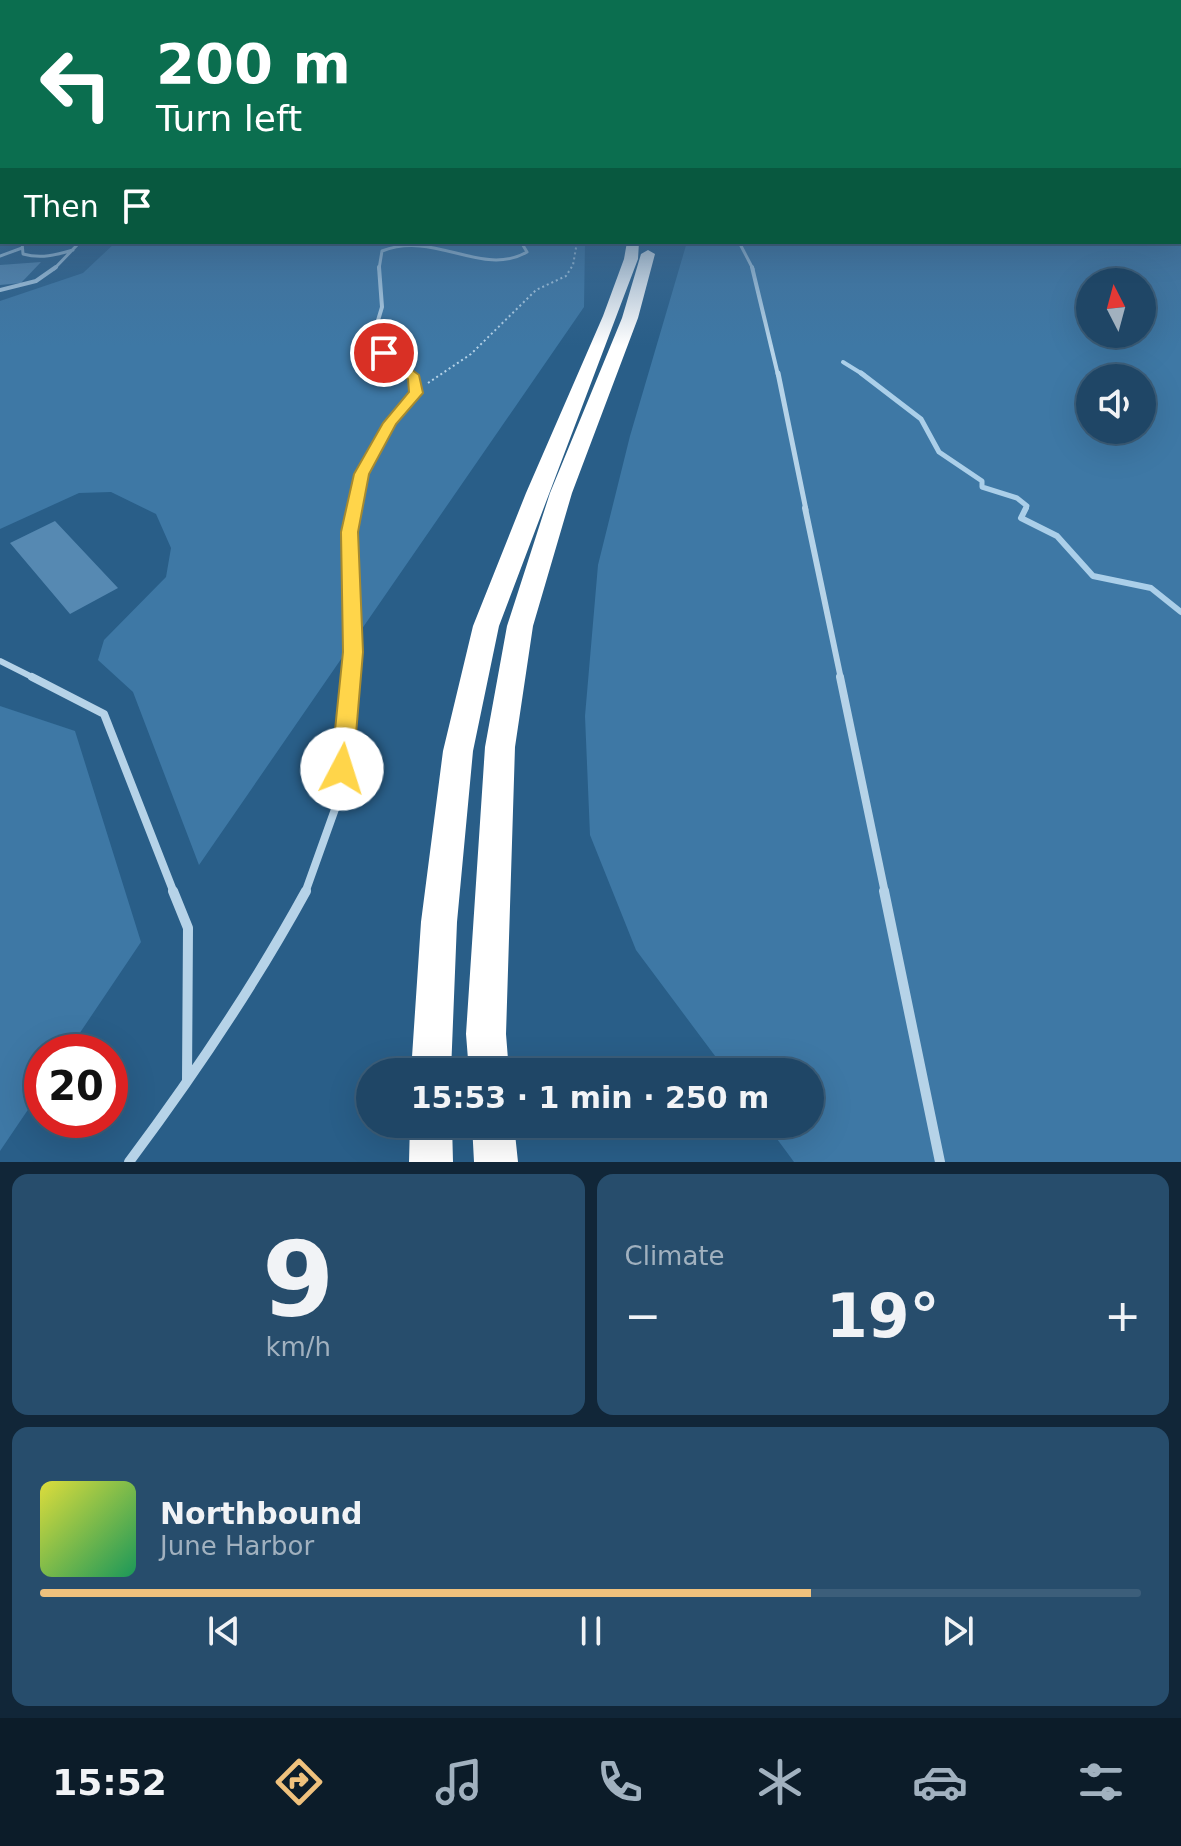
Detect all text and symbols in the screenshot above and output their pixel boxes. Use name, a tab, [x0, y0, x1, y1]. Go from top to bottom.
text: 200 m	[156, 31, 351, 96]
icon: left	[24, 32, 128, 136]
text: Turn left	[156, 98, 302, 139]
icon: arrive	[115, 184, 159, 228]
text: Then	[24, 189, 99, 224]
north arrow	[1076, 268, 1156, 348]
map controls	[1076, 268, 1156, 444]
pin	[350, 319, 418, 387]
icon: arrive	[362, 331, 406, 375]
button: sound	[1076, 364, 1156, 444]
position arrow	[300, 727, 384, 811]
speed limit sign: 20	[24, 1034, 128, 1138]
text: 15:53 · 1 min · 250 m	[411, 1080, 769, 1115]
text: 9	[262, 1219, 334, 1341]
text: Climate	[625, 1241, 725, 1271]
text: 19°	[826, 1281, 940, 1351]
text: −	[625, 1290, 661, 1341]
text: +	[1104, 1290, 1141, 1341]
text: km/h	[265, 1332, 331, 1362]
text: Northbound	[160, 1496, 363, 1531]
text: June Harbor	[160, 1531, 314, 1561]
icon: previous	[202, 1609, 246, 1653]
icon: pause	[569, 1609, 613, 1653]
icon: next	[936, 1609, 980, 1653]
icon: directions	[271, 1754, 327, 1810]
icon: music	[431, 1754, 487, 1810]
icon: phone	[592, 1754, 648, 1810]
icon: climate	[752, 1754, 808, 1810]
icon: car	[912, 1754, 968, 1810]
icon: filters	[1073, 1754, 1129, 1810]
text: 15:52	[52, 1762, 167, 1803]

